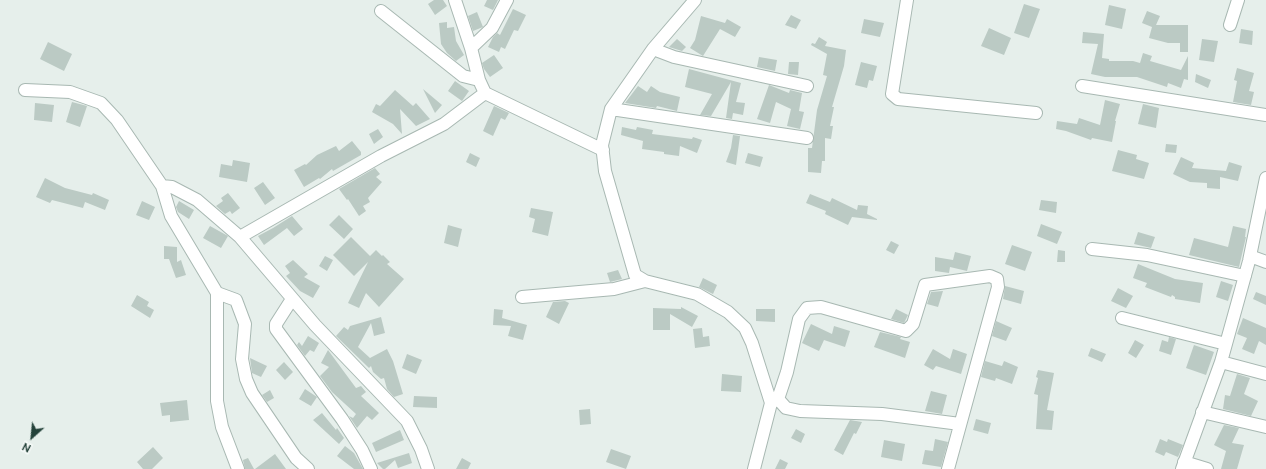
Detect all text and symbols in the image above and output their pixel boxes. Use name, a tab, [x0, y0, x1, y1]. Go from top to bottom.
north arrow	[12, 417, 52, 457]
text: N	[20, 440, 33, 455]

